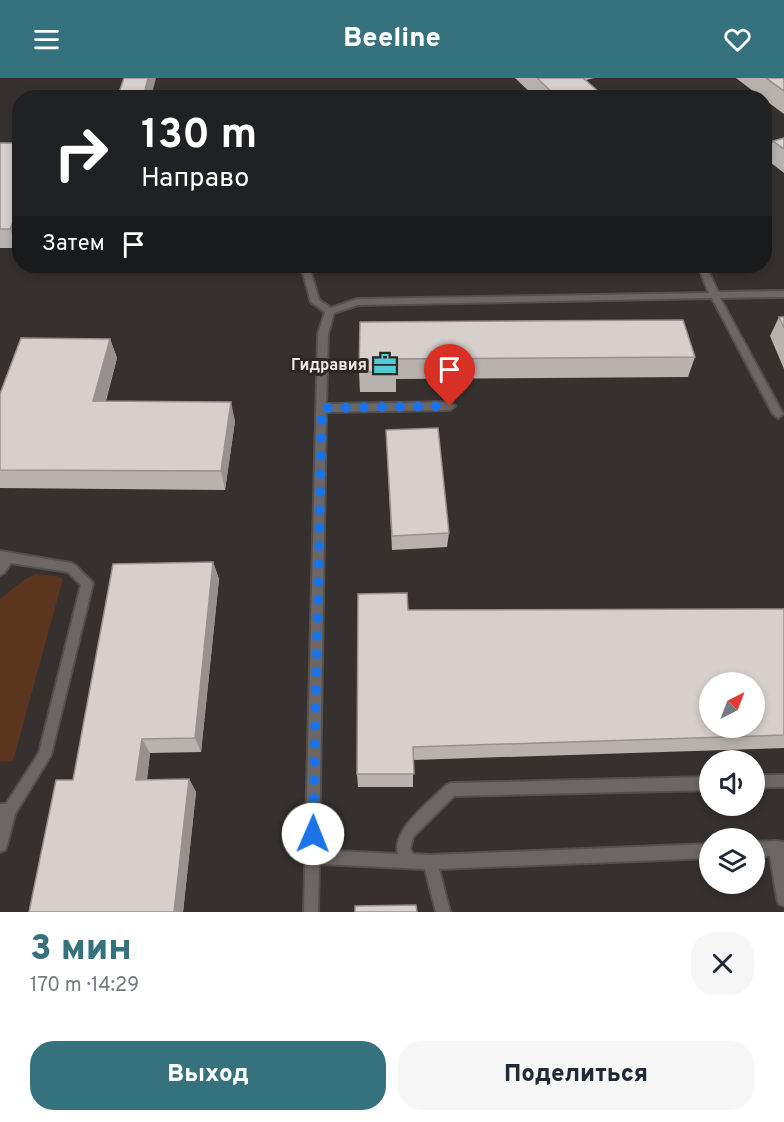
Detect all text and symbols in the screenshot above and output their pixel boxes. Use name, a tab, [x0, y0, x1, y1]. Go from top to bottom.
text: Beeline	[343, 22, 441, 56]
icon: menu	[30, 23, 63, 56]
icon: heart	[721, 23, 754, 56]
text: 130 m	[141, 110, 257, 163]
icon: right	[42, 114, 120, 192]
text: Направо	[141, 162, 249, 196]
icon: arrive	[117, 228, 150, 261]
text: Затем	[42, 231, 105, 258]
pin	[424, 344, 475, 406]
office icon: Гидравия	[372, 351, 398, 377]
icon: arrive	[433, 353, 466, 386]
place label: Гидравия	[291, 356, 367, 376]
north arrow	[699, 672, 765, 738]
map controls	[699, 672, 765, 894]
button: sound	[699, 750, 765, 816]
position arrow	[281, 802, 345, 866]
button: layers	[699, 828, 765, 894]
text: 3 мин	[30, 927, 132, 973]
button: close	[691, 932, 754, 995]
text: 170 m · 14:29	[30, 973, 139, 999]
button: Выход	[30, 1041, 386, 1110]
button: Поделиться	[398, 1041, 754, 1110]

